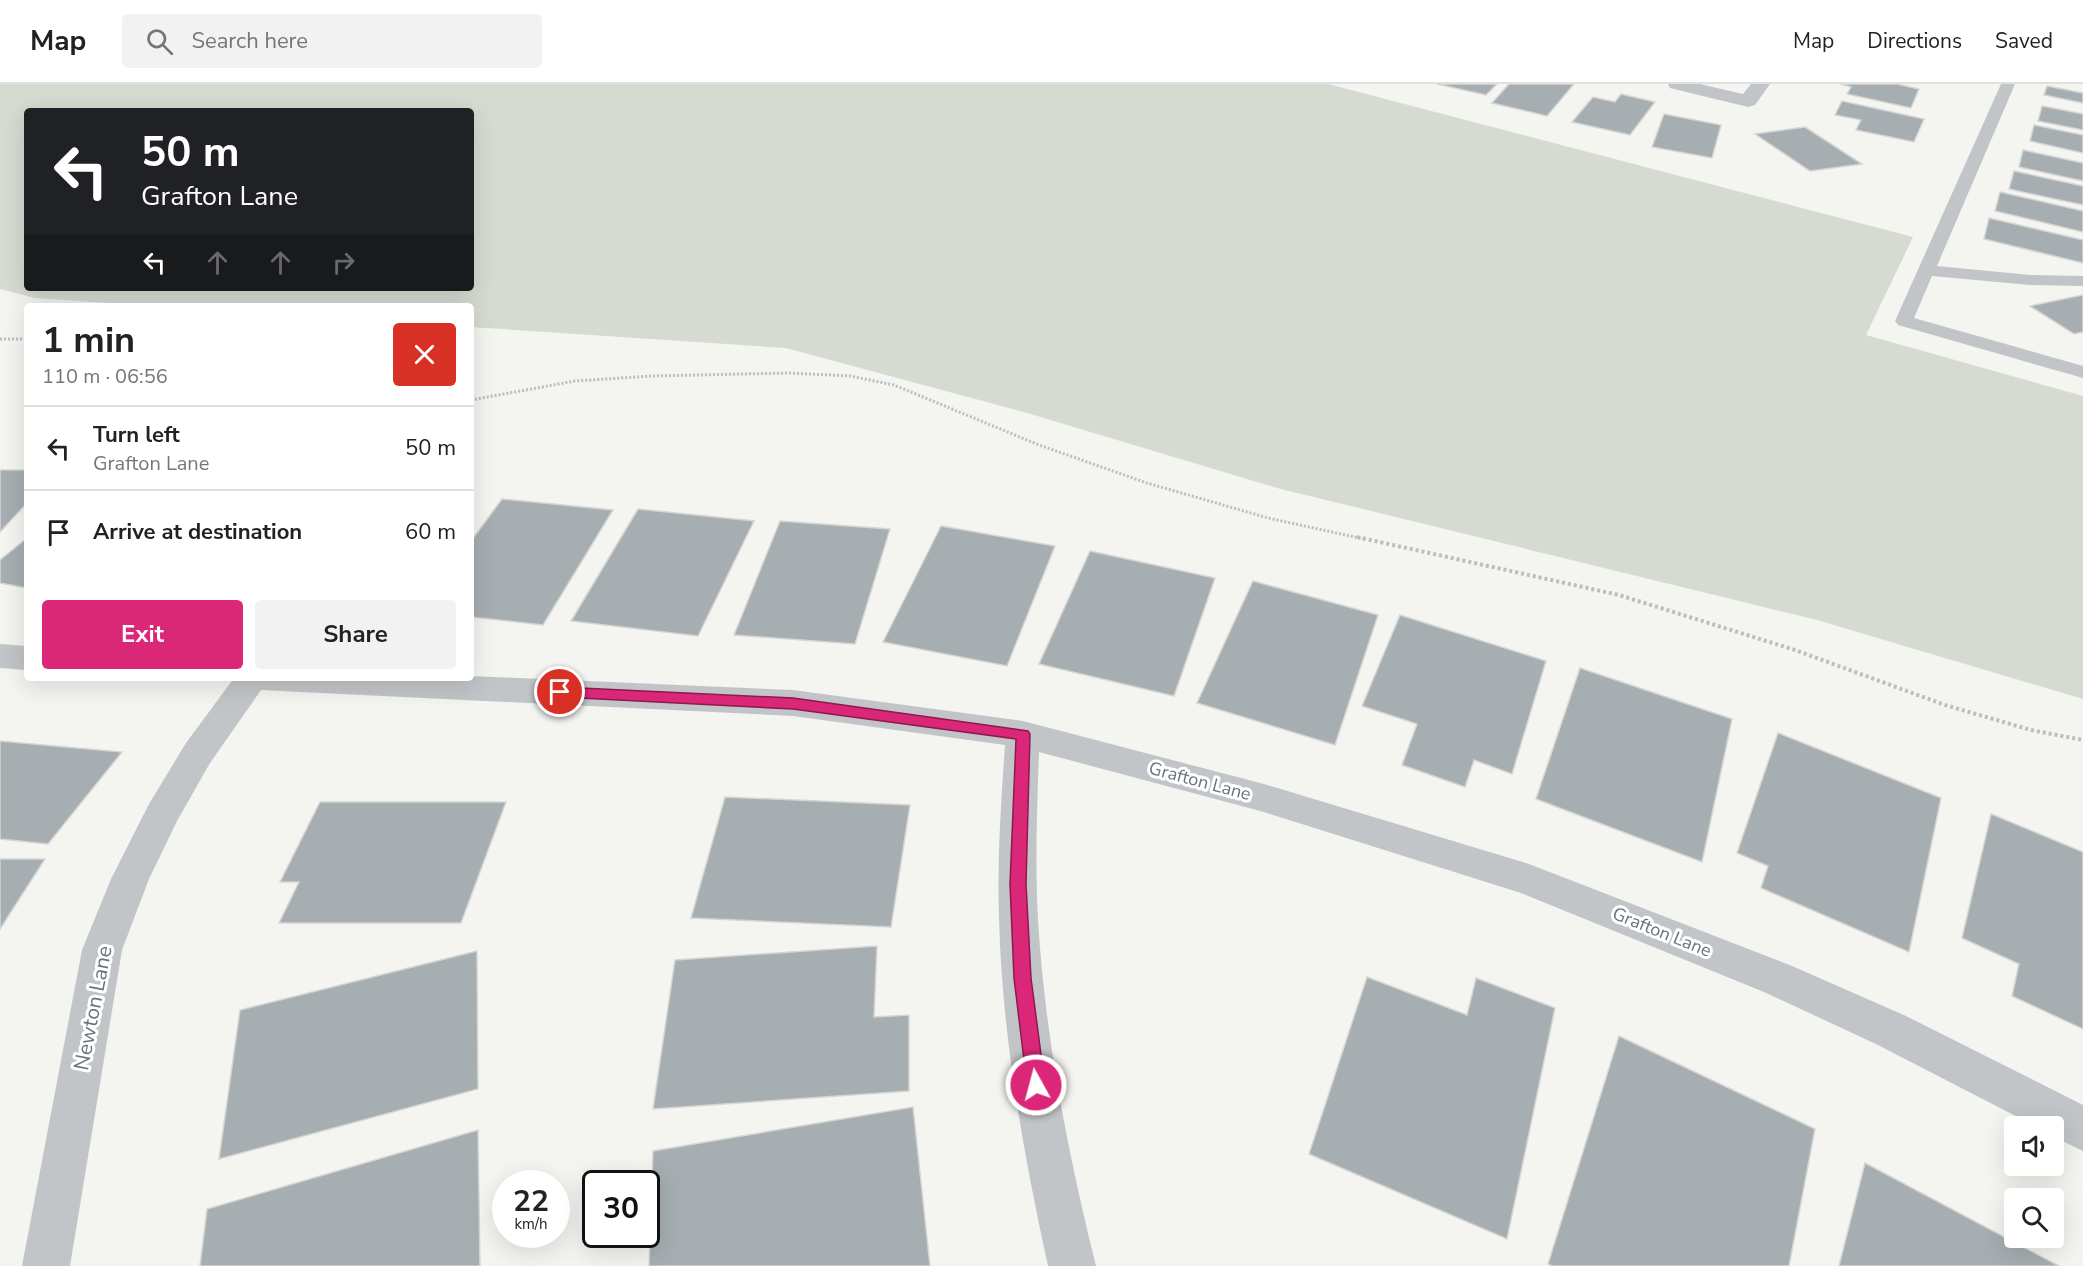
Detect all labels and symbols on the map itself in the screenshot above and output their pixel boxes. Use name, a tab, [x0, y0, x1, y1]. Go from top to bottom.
pin	[534, 666, 585, 717]
street label: Grafton Lane	[1146, 756, 1254, 806]
street label: Grafton Lane	[1609, 901, 1715, 963]
street label: Newton Lane	[67, 943, 119, 1073]
position arrow	[1004, 1053, 1068, 1117]
speed limit sign: 30	[582, 1170, 660, 1248]

